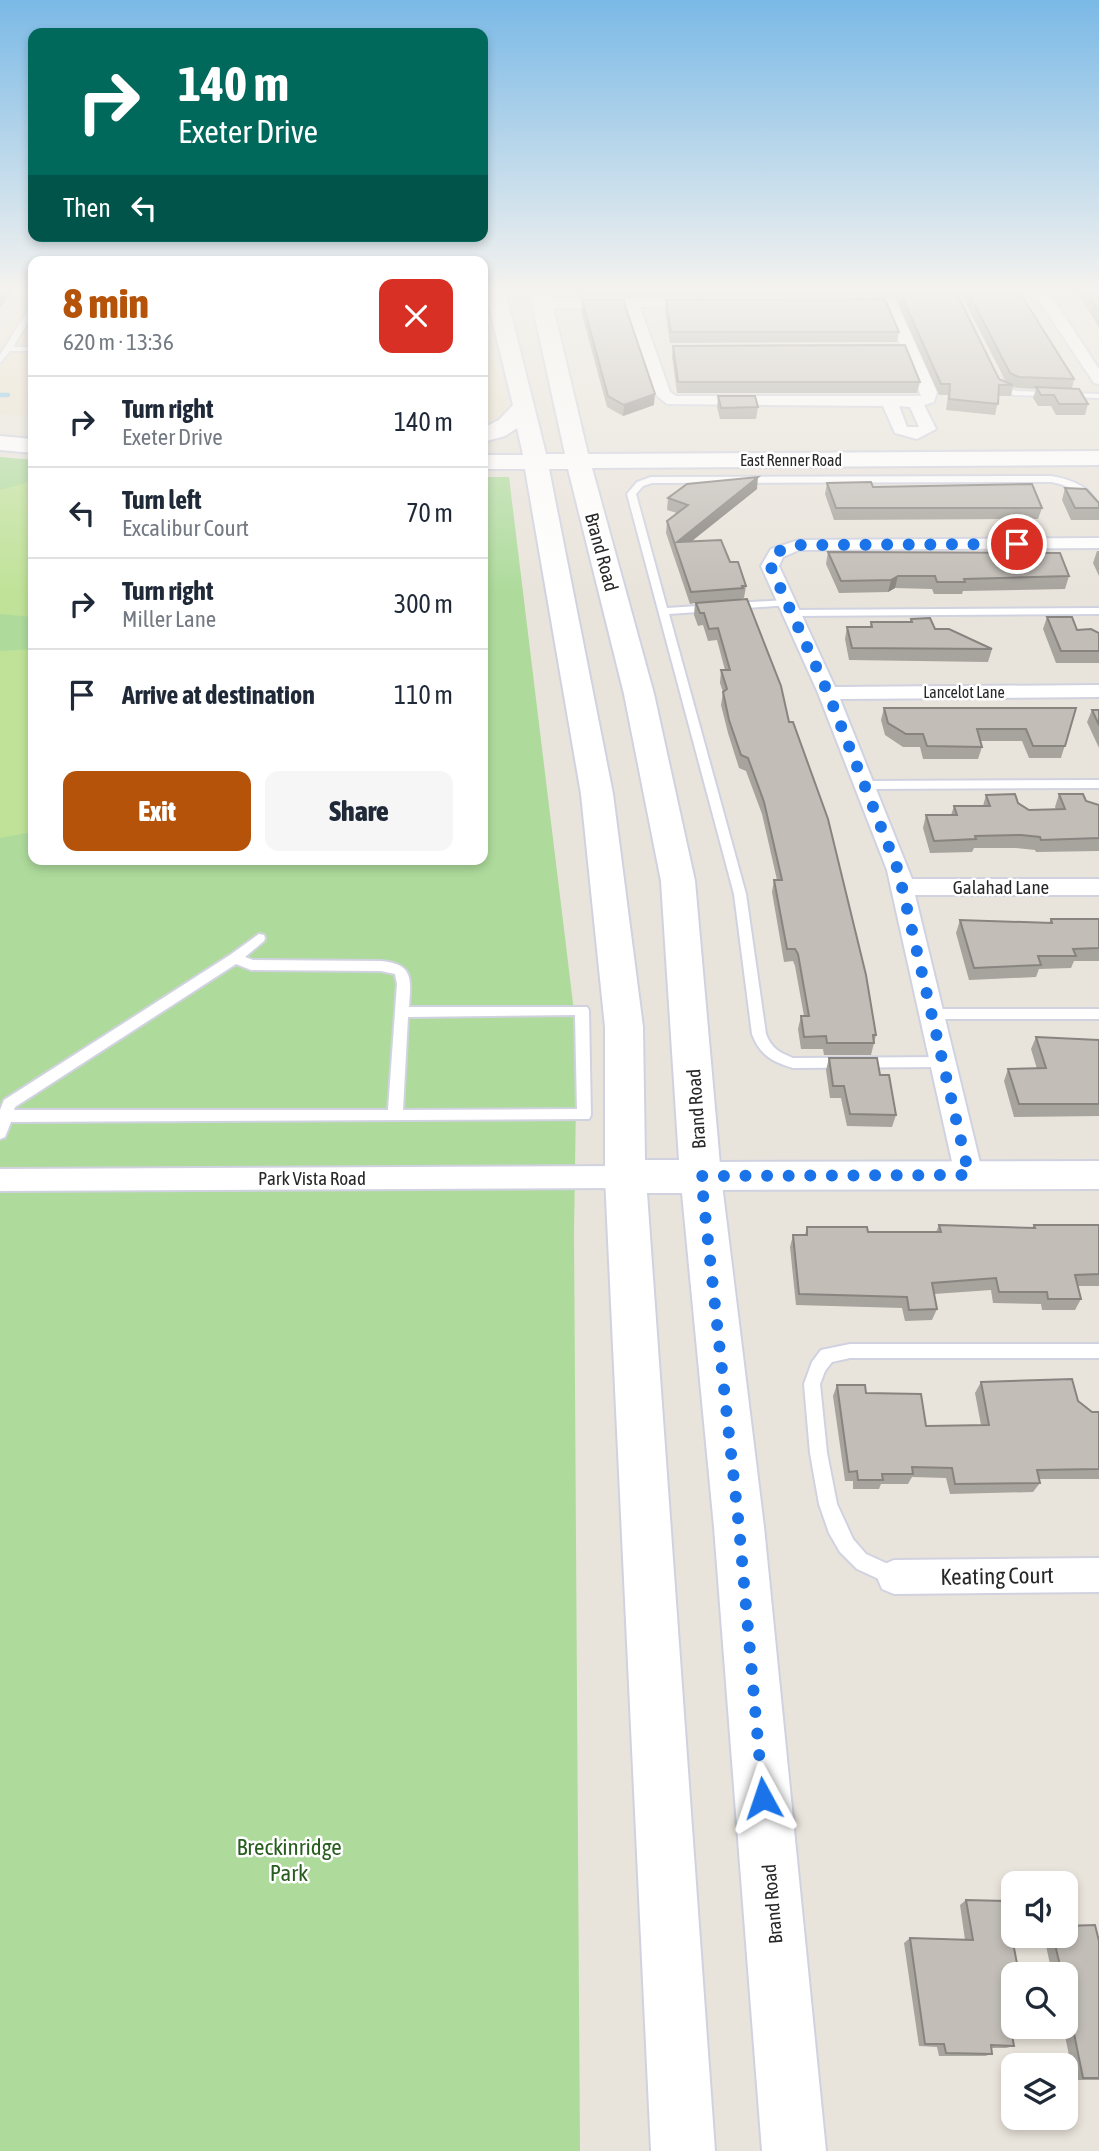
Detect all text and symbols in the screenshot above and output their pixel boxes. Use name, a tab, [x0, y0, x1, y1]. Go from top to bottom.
text: 140 m	[178, 55, 289, 111]
icon: right	[63, 56, 154, 147]
text: Exeter Drive	[178, 113, 318, 150]
icon: left	[125, 189, 163, 227]
text: Then	[63, 193, 111, 223]
text: 8 min	[63, 279, 149, 327]
button: close	[379, 279, 453, 353]
text: 620 m · 13:36	[63, 329, 174, 355]
text: Turn right	[122, 394, 213, 424]
icon: right	[63, 403, 101, 441]
text: 140 m	[394, 407, 453, 437]
text: Exeter Drive	[122, 424, 223, 450]
street label: East Renner Road	[740, 451, 842, 469]
text: Turn left	[122, 485, 202, 515]
icon: left	[63, 494, 101, 532]
text: 70 m	[406, 498, 453, 528]
street label: Brand Road	[581, 510, 623, 594]
pin	[987, 514, 1047, 574]
text: Excalibur Court	[122, 515, 249, 541]
icon: arrive	[998, 525, 1036, 563]
text: Turn right	[122, 576, 213, 606]
icon: right	[63, 585, 101, 623]
text: 300 m	[394, 589, 453, 619]
text: Miller Lane	[122, 606, 216, 632]
icon: arrive	[63, 676, 101, 714]
text: Arrive at destination	[122, 680, 315, 710]
text: 110 m	[394, 680, 453, 710]
street label: Lancelot Lane	[923, 683, 1005, 701]
button: Exit	[63, 771, 251, 851]
button: Share	[265, 771, 453, 851]
street label: Galahad Lane	[953, 876, 1049, 898]
street label: Brand Road	[682, 1068, 710, 1150]
street label: Park Vista Road	[258, 1167, 366, 1189]
street label: Keating Court	[940, 1562, 1054, 1590]
position arrow	[726, 1761, 800, 1835]
park label: Breckinridge Park	[236, 1834, 342, 1886]
street label: Brand Road	[758, 1863, 786, 1945]
map controls	[1001, 1871, 1078, 2130]
button: sound	[1001, 1871, 1078, 1948]
button: search	[1001, 1962, 1078, 2039]
button: layers	[1001, 2053, 1078, 2130]

